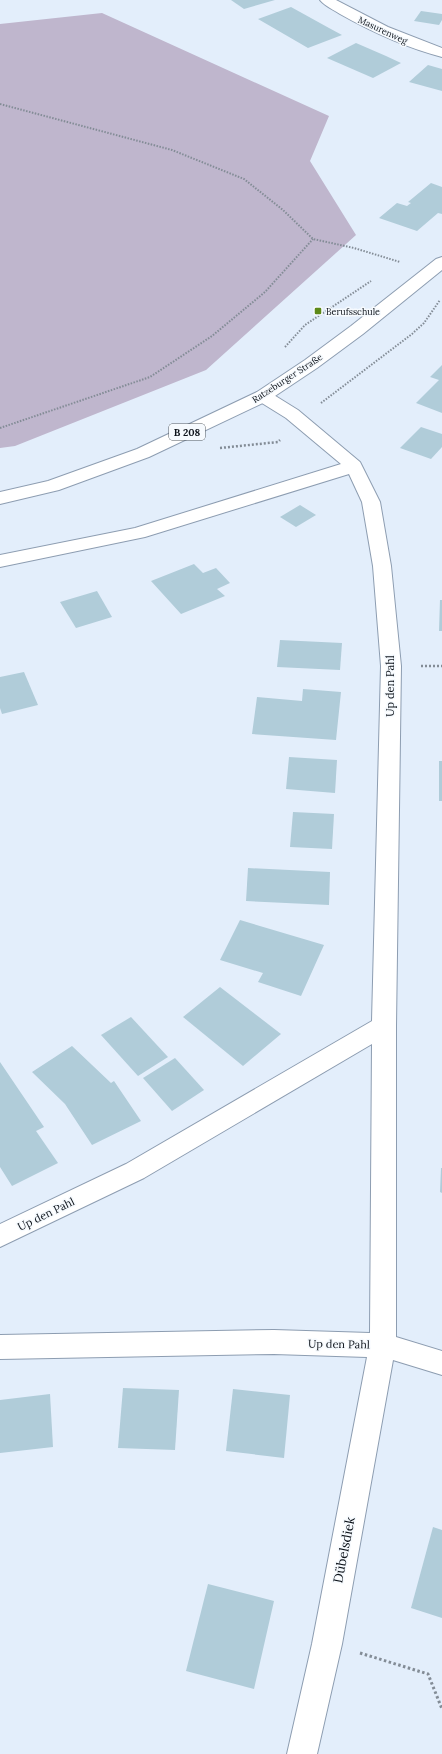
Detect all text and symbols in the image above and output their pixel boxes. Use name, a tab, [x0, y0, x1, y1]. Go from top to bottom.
street label: Masurenweg	[356, 14, 410, 47]
marker: Berufsschule	[313, 306, 323, 316]
place label: Berufsschule	[326, 306, 380, 317]
street label: Ratzeburger Straße	[250, 351, 324, 405]
road number: B 208	[169, 424, 205, 440]
street label: Up den Pahl	[383, 655, 397, 717]
street label: Up den Pahl	[15, 1194, 77, 1234]
street label: Up den Pahl	[308, 1336, 370, 1352]
street label: Dübelsdiek	[329, 1515, 359, 1585]

